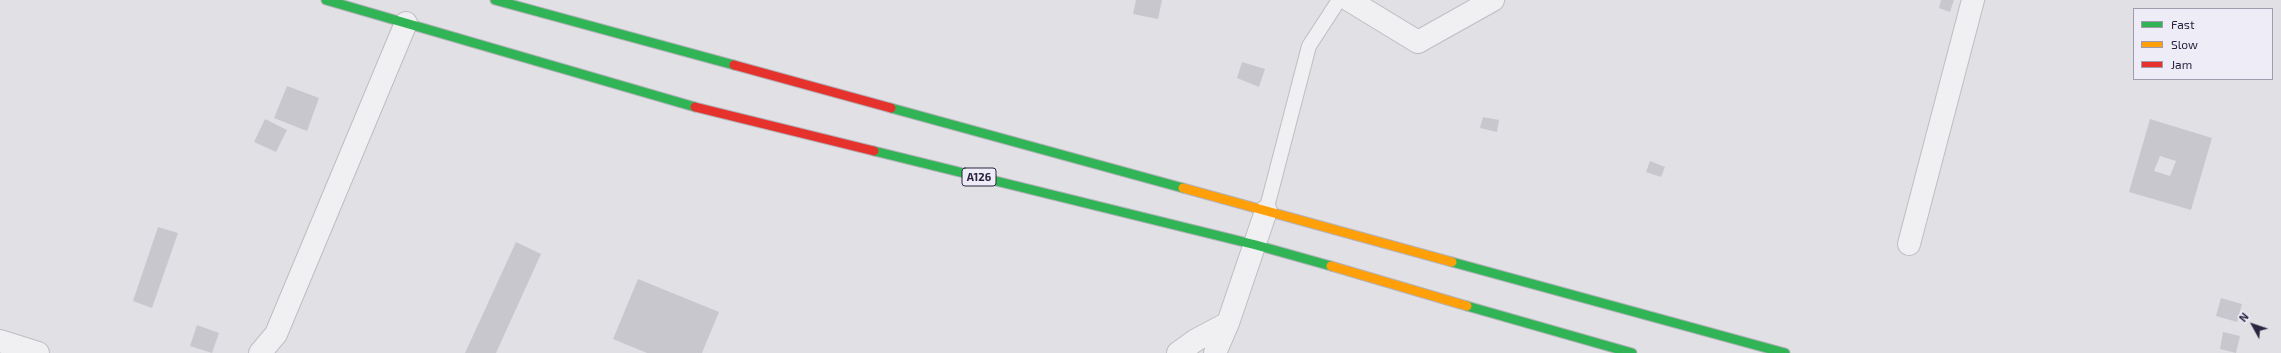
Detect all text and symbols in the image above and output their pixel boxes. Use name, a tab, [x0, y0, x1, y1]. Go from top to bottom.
legend	[2133, 8, 2273, 80]
text: Fast	[2171, 17, 2194, 31]
text: Slow	[2171, 37, 2198, 51]
text: Jam	[2171, 57, 2192, 71]
road number: A126	[962, 168, 996, 186]
north arrow	[2233, 305, 2273, 345]
text: N	[2236, 310, 2251, 324]

